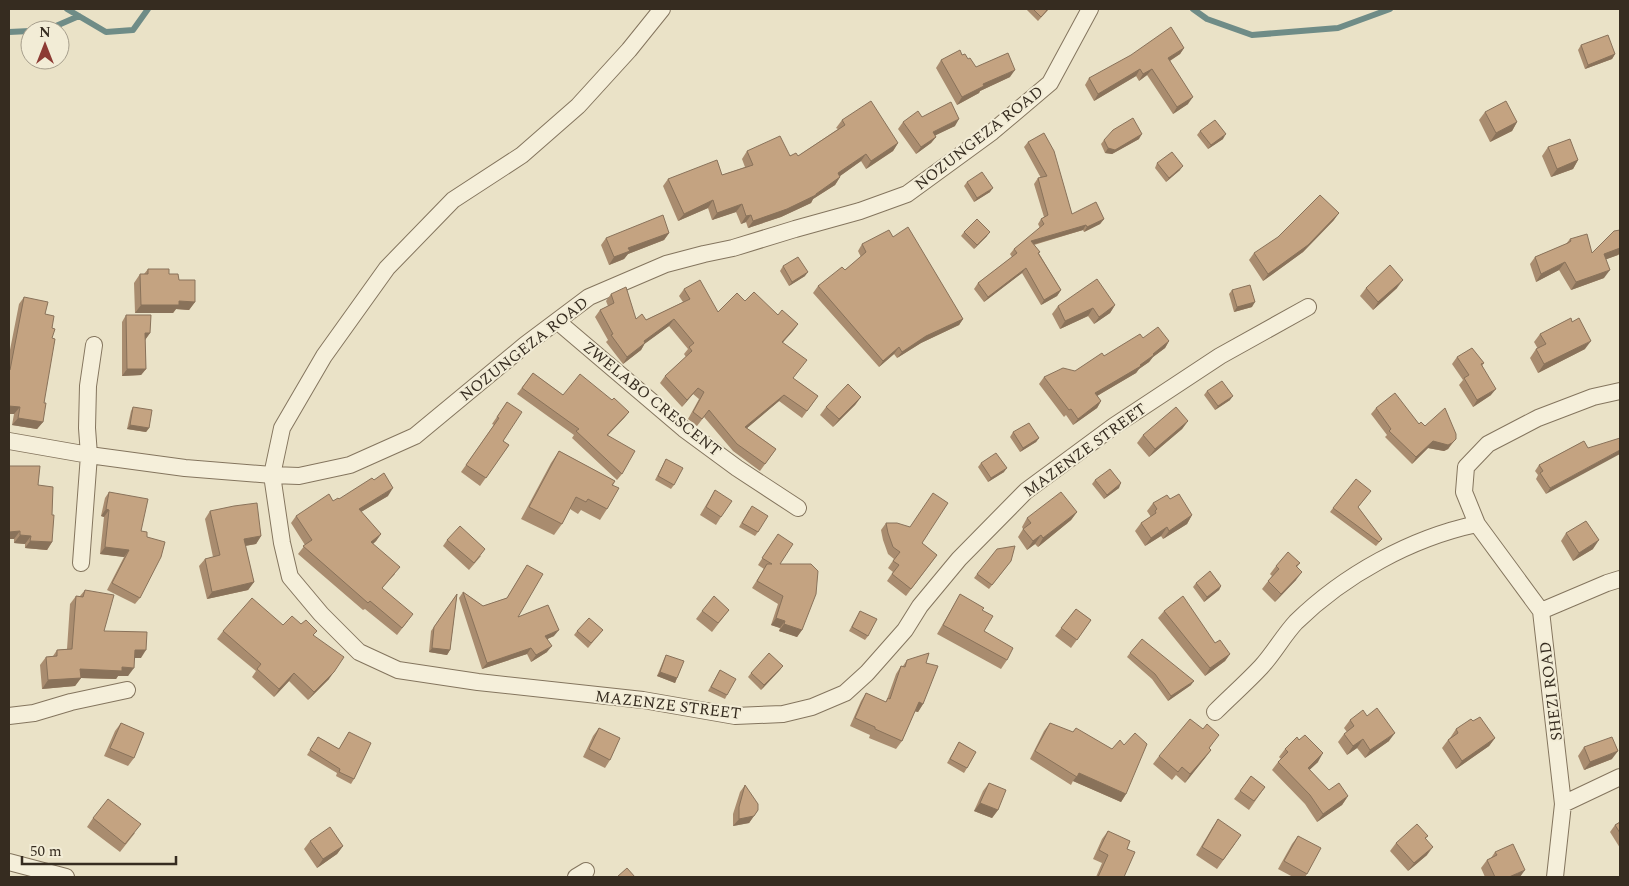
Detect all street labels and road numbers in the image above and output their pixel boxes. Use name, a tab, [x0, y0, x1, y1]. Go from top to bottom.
street label: NOZUNGEZA ROAD	[909, 80, 1049, 196]
street label: NOZUNGEZA ROAD	[454, 291, 594, 407]
street label: ZWELABO CRESCENT	[578, 335, 727, 463]
street label: MAZENZE STREET	[1018, 397, 1152, 503]
street label: SHEZI ROAD	[1533, 640, 1569, 742]
street label: MAZENZE STREET	[594, 684, 743, 726]

